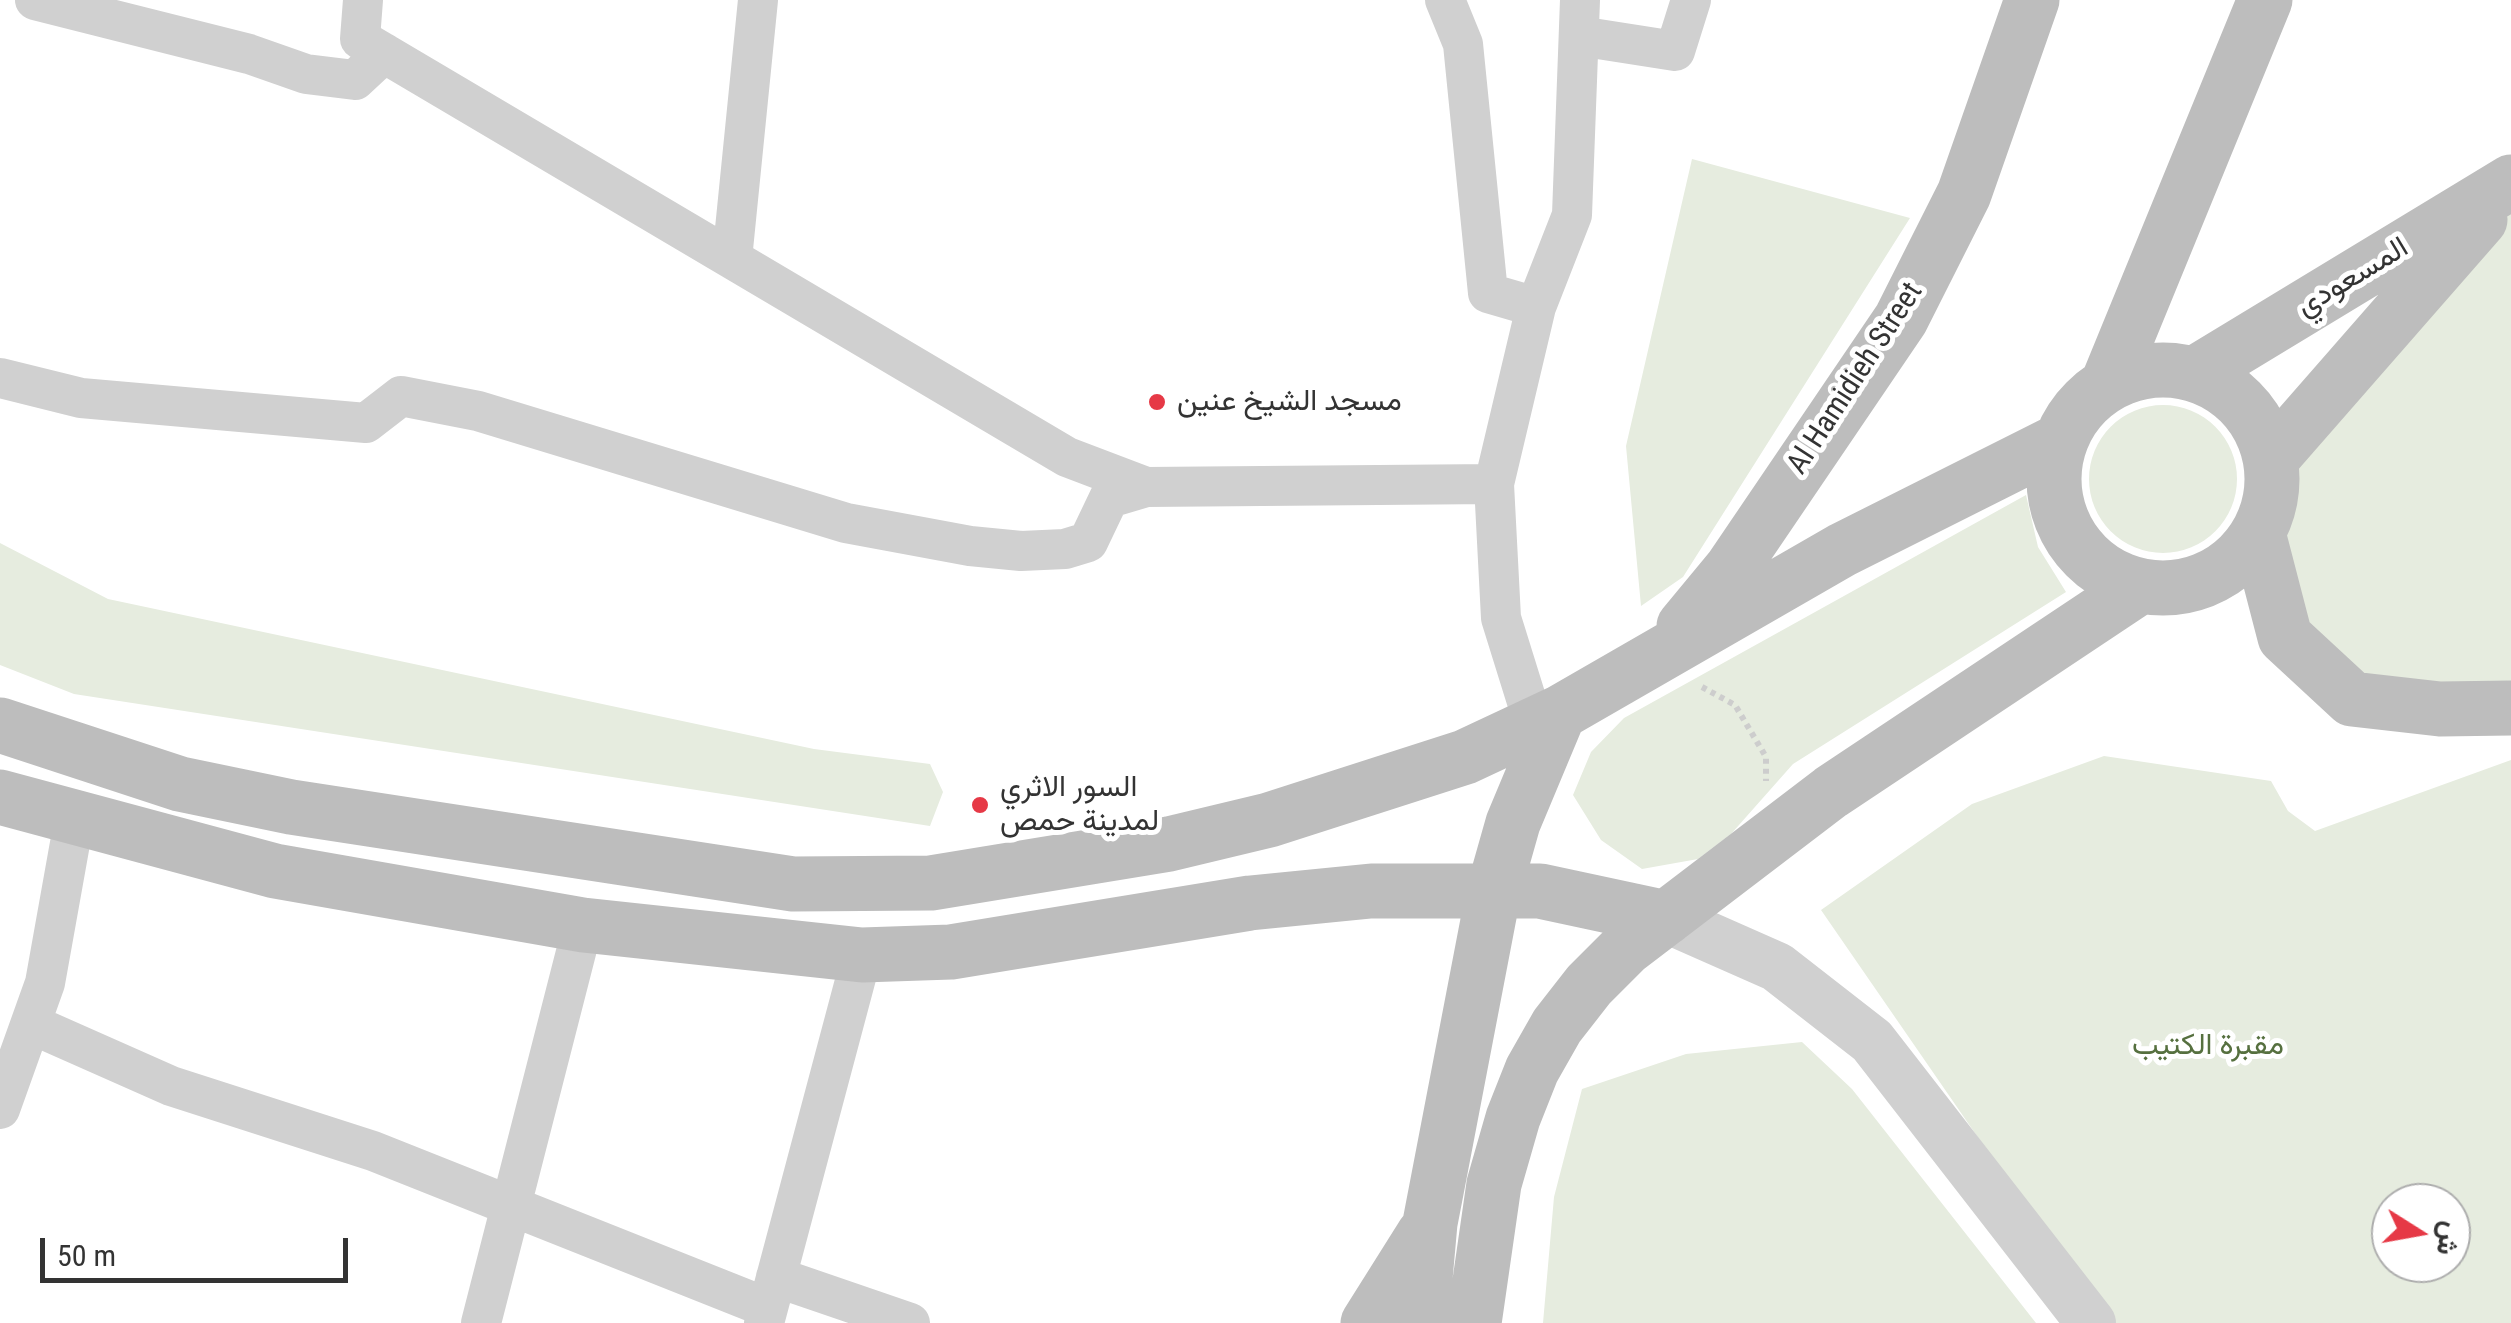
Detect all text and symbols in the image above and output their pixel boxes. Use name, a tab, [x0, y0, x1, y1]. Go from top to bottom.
street label: المسعودي	[2291, 231, 2415, 325]
street label: Al Hamidieh Street	[1781, 277, 1931, 481]
place label: مسجد الشيخ عنين	[1177, 384, 1402, 420]
marker: مسجد الشيخ عنين	[1146, 391, 1168, 413]
place label: السور الاثري لمدينة حمص	[1000, 770, 1159, 840]
marker: السور الاثري لمدينة حمص	[969, 794, 991, 816]
park label: مقبرة الكتيب	[2132, 1028, 2284, 1064]
north arrow	[2371, 1183, 2471, 1283]
scale bar	[45, 1218, 352, 1280]
text: ش	[2430, 1219, 2468, 1258]
text: 50 m	[57, 1238, 116, 1273]

